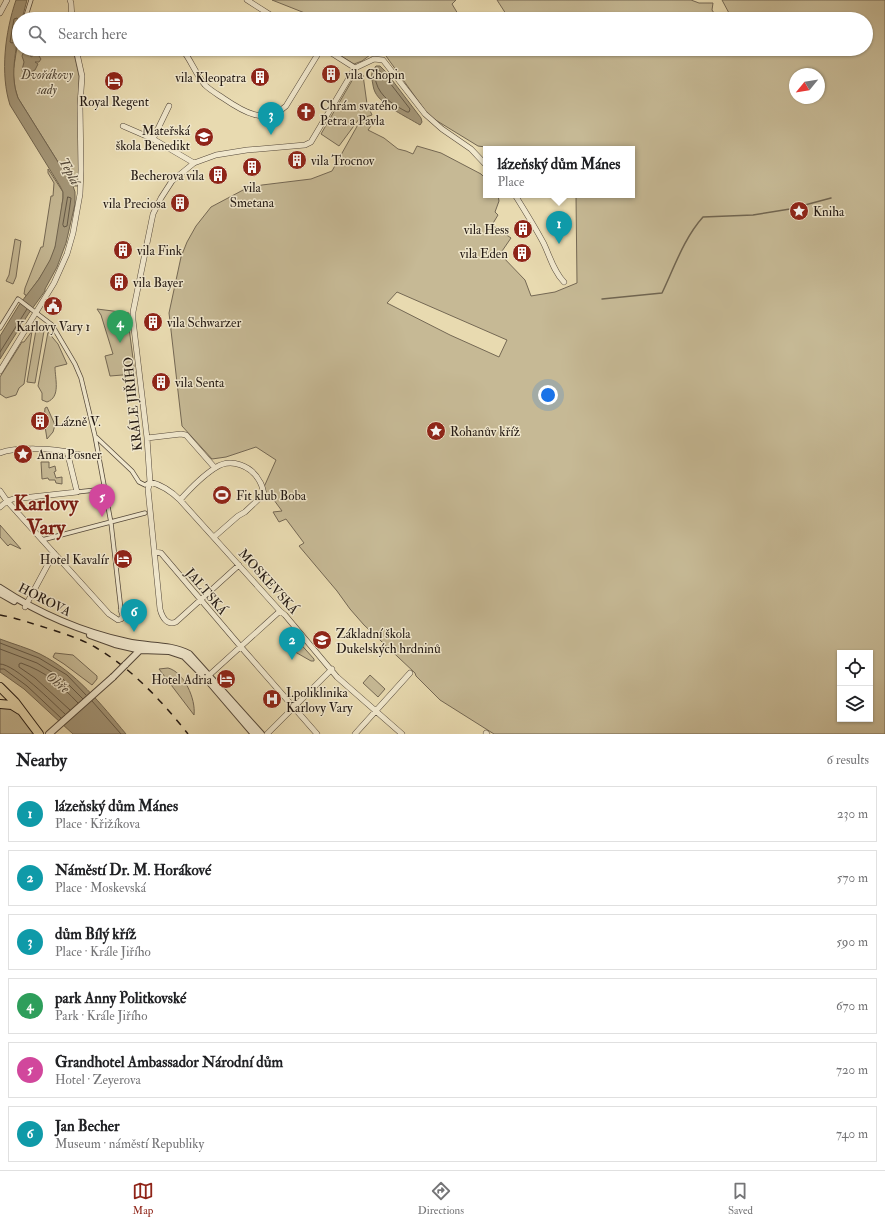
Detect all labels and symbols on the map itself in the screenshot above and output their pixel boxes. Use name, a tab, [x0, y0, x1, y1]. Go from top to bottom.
building icon: vila Chopin	[320, 63, 342, 85]
building icon: vila Kleopatra	[249, 66, 271, 88]
park label: Dvořákovy sady	[20, 67, 74, 98]
place label: vila Chopin	[344, 67, 405, 84]
north arrow	[789, 68, 825, 104]
hotel icon: Royal Regent	[103, 70, 125, 92]
place label: vila Kleopatra	[174, 70, 247, 87]
place label: Royal Regent	[79, 94, 149, 111]
place label: Chrám svatého Petra a Pavla	[320, 98, 397, 129]
church icon: Chrám svatého Petra a Pavla	[295, 101, 317, 123]
pin: 3	[258, 102, 284, 135]
place label: Mateřská škola Benedikt	[116, 123, 191, 154]
school or university icon: Mateřská škola Benedikt	[193, 126, 215, 148]
building icon: vila Trocnov	[286, 149, 308, 171]
place label: vila Trocnov	[310, 153, 375, 169]
water label: Teplá	[55, 155, 85, 189]
building icon: vila Smetana	[241, 156, 263, 178]
building icon: Becherova vila	[207, 164, 229, 186]
place label: Becherova vila	[130, 168, 205, 184]
place label: vila Smetana	[230, 180, 275, 211]
building icon: vila Preciosa	[169, 192, 191, 214]
place label: vila Preciosa	[102, 196, 167, 212]
place icon: Kniha	[788, 200, 810, 222]
place label: Kniha	[813, 204, 845, 220]
pin: 1	[546, 211, 572, 244]
building icon: vila Hess	[512, 218, 534, 240]
place label: vila Hess	[463, 222, 510, 238]
building icon: vila Fink	[112, 239, 134, 261]
building icon: vila Eden	[511, 242, 533, 264]
place label: vila Fink	[136, 243, 183, 259]
place label: vila Eden	[459, 246, 508, 262]
building icon: vila Bayer	[108, 271, 130, 293]
place label: vila Bayer	[132, 275, 183, 292]
public building icon: Karlovy Vary 1	[42, 295, 64, 317]
pin: 4	[107, 310, 133, 343]
building icon: vila Schwarzer	[142, 311, 164, 333]
place label: vila Schwarzer	[166, 315, 241, 331]
place label: Karlovy Vary 1	[16, 319, 90, 336]
street label: KRÁLE JIŘÍHO	[118, 356, 146, 452]
building icon: vila Senta	[150, 371, 172, 393]
place label: vila Senta	[174, 375, 225, 391]
your location	[538, 385, 558, 405]
building icon: Lázně V.	[29, 410, 51, 432]
place label: Lázně V.	[54, 414, 101, 430]
place icon: Rohanův kříž	[425, 420, 447, 442]
place label: Rohanův kříž	[450, 424, 521, 440]
place icon: Anna Posner	[12, 443, 34, 465]
place label: Anna Posner	[36, 447, 102, 463]
pin: 5	[89, 484, 115, 517]
sports icon: Fit klub Boba	[211, 484, 233, 506]
place label: Fit klub Boba	[236, 488, 307, 504]
district label: Karlovy Vary	[14, 490, 79, 541]
street label: MOSKEVSKÁ	[235, 545, 303, 618]
hotel icon: Hotel Kavalír	[112, 548, 134, 570]
place label: Hotel Kavalír	[40, 552, 109, 568]
street label: JALTSKÁ	[181, 564, 232, 619]
street label: HOROVA	[15, 580, 74, 620]
pin: 6	[121, 599, 147, 632]
place label: Základní škola Dukelských hrdninů	[336, 626, 441, 658]
pin: 2	[279, 627, 305, 660]
school or university icon: Základní škola Dukelských hrdninů	[311, 629, 333, 651]
water label: Ohře	[42, 668, 73, 697]
hotel icon: Hotel Adria	[215, 668, 237, 690]
place label: Hotel Adria	[151, 672, 213, 688]
place label: I.poliklinika Karlovy Vary	[286, 685, 353, 717]
hospital icon: I.poliklinika Karlovy Vary	[261, 688, 283, 710]

